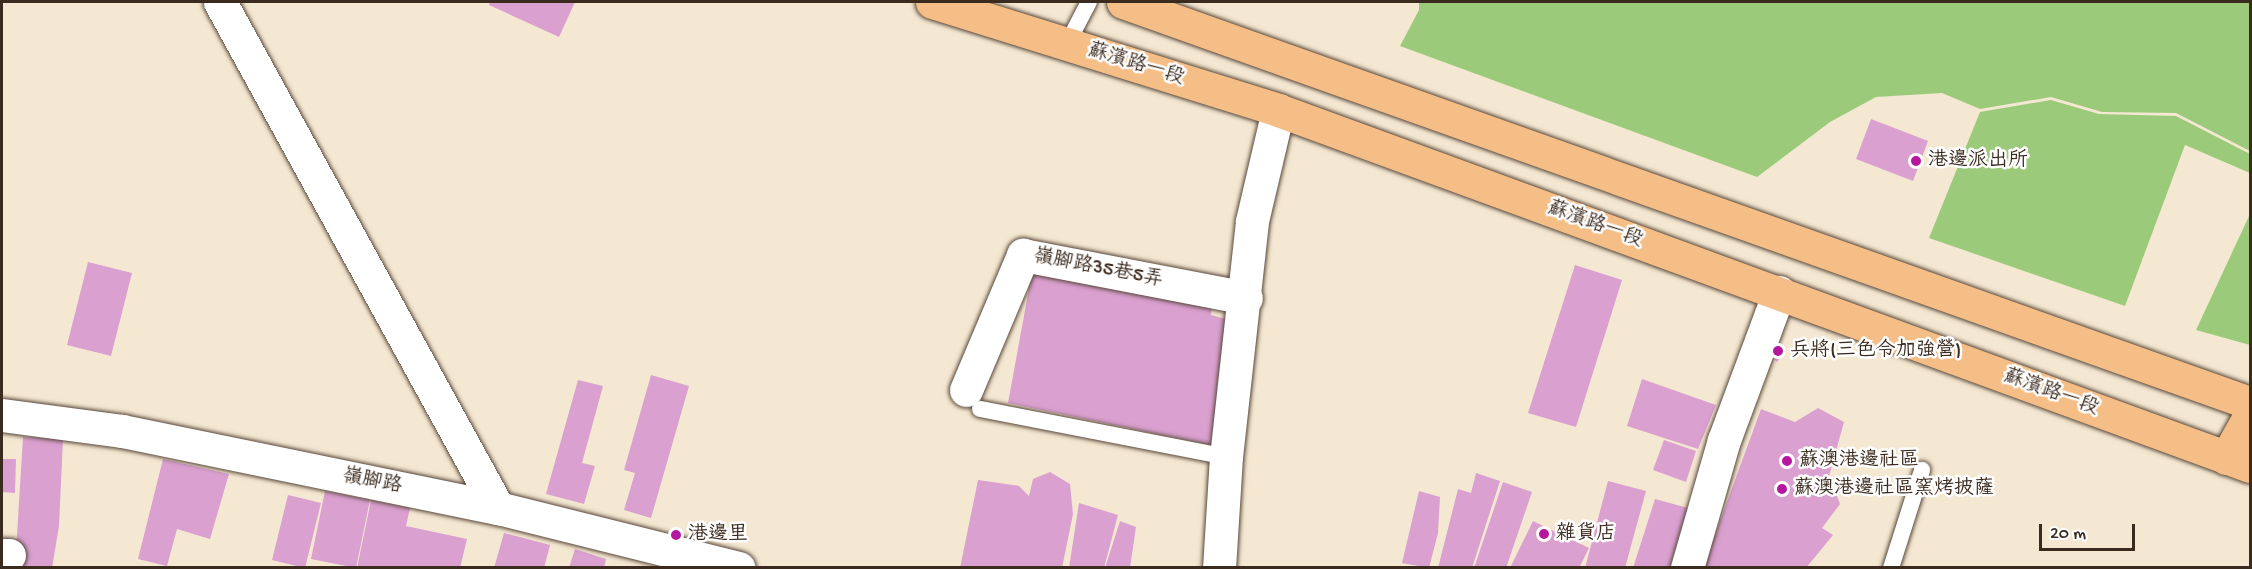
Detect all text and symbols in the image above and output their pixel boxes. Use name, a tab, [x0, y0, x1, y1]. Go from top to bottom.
street label: 蘇濱路一段	[1085, 39, 1187, 91]
place label: 港邊派出所	[1928, 149, 2028, 173]
marker: 港邊派出所	[1909, 154, 1923, 168]
street label: 蘇濱路一段	[1544, 197, 1646, 253]
street label: 嶺腳路35巷5弄	[1031, 245, 1165, 293]
place label: 兵將(三色令加強營)	[1790, 339, 1961, 363]
marker: 兵將(三色令加強營)	[1771, 344, 1785, 358]
street label: 蘇濱路一段	[2000, 365, 2102, 421]
place label: 蘇澳港邊社區	[1799, 449, 1919, 473]
marker: 蘇澳港邊社區	[1780, 454, 1794, 468]
street label: 嶺腳路	[340, 464, 404, 500]
place label: 蘇澳港邊社區窯烤披薩	[1794, 477, 1994, 501]
marker: 蘇澳港邊社區窯烤披薩	[1775, 482, 1789, 496]
scale bar	[2042, 512, 2138, 550]
place label: 雜貨店	[1556, 522, 1616, 546]
place label: 港邊里	[688, 523, 748, 547]
text: 20 m	[2050, 524, 2086, 545]
marker: 雜貨店	[1537, 527, 1551, 541]
marker: 港邊里	[669, 528, 683, 542]

